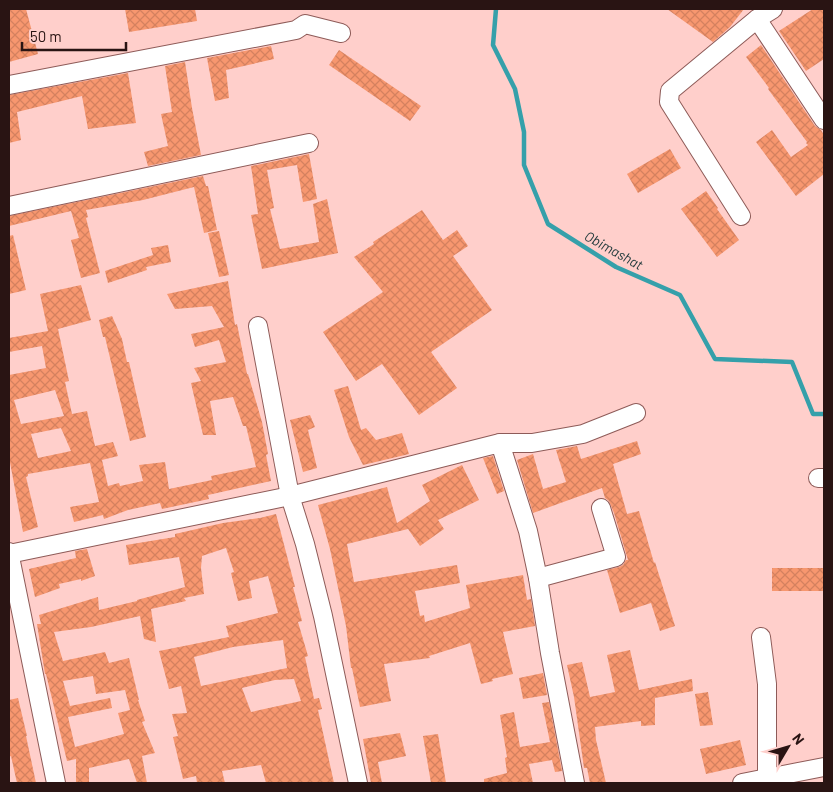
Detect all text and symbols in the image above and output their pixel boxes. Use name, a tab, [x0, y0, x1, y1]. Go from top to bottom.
scale bar	[22, 20, 126, 52]
text: 50 m	[30, 27, 62, 45]
water label: Obimashat	[582, 227, 646, 273]
north arrow	[763, 722, 813, 772]
text: N	[789, 730, 808, 748]

